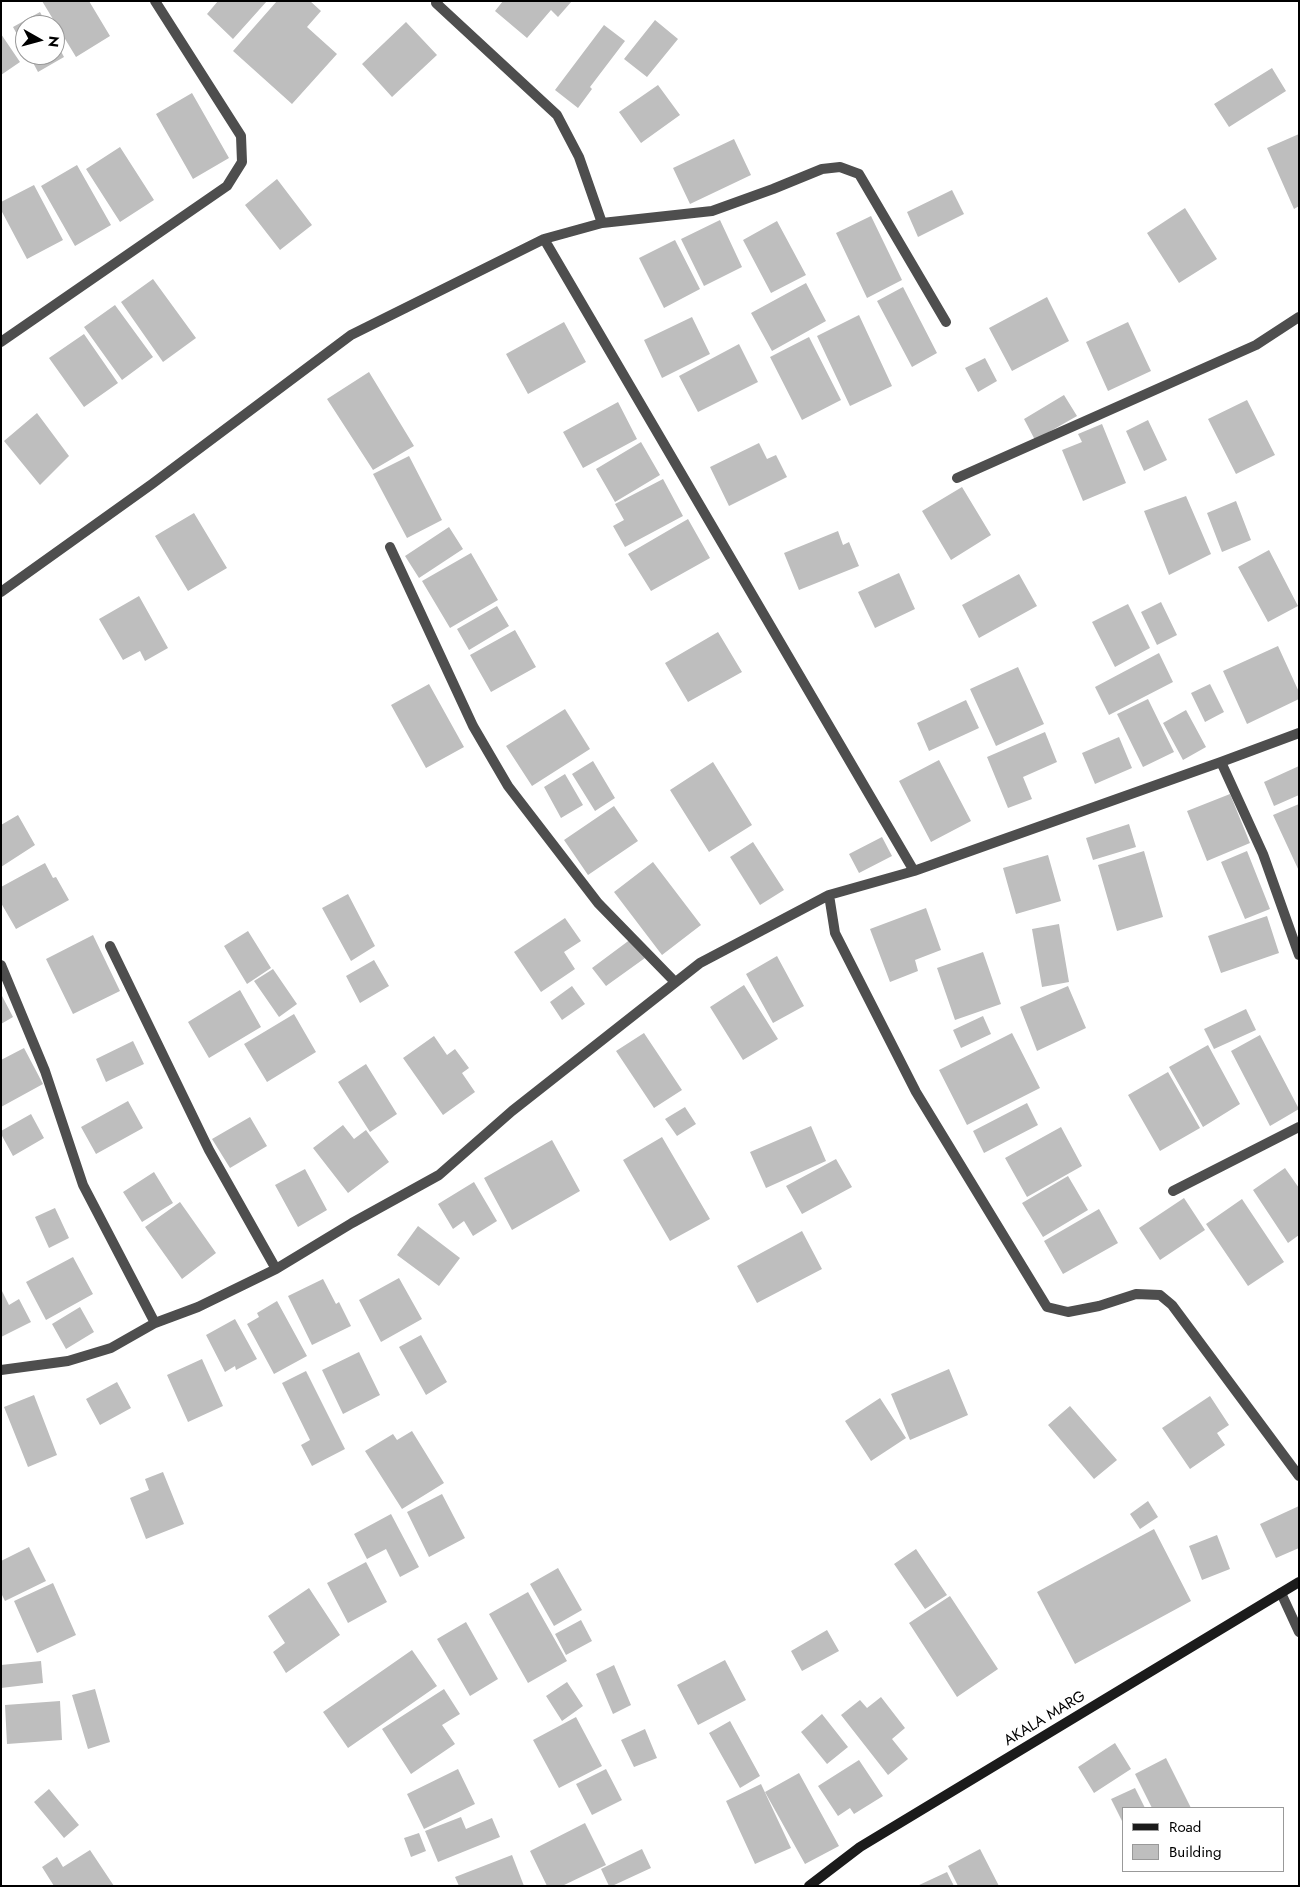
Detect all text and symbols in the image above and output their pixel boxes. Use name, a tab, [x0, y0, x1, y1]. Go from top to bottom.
north arrow	[15, 15, 65, 65]
text: N	[43, 35, 64, 48]
street label: AKALA MARG	[1001, 1688, 1089, 1750]
legend	[1122, 1807, 1285, 1872]
text: Road	[1169, 1816, 1201, 1838]
text: Building	[1169, 1841, 1221, 1863]

